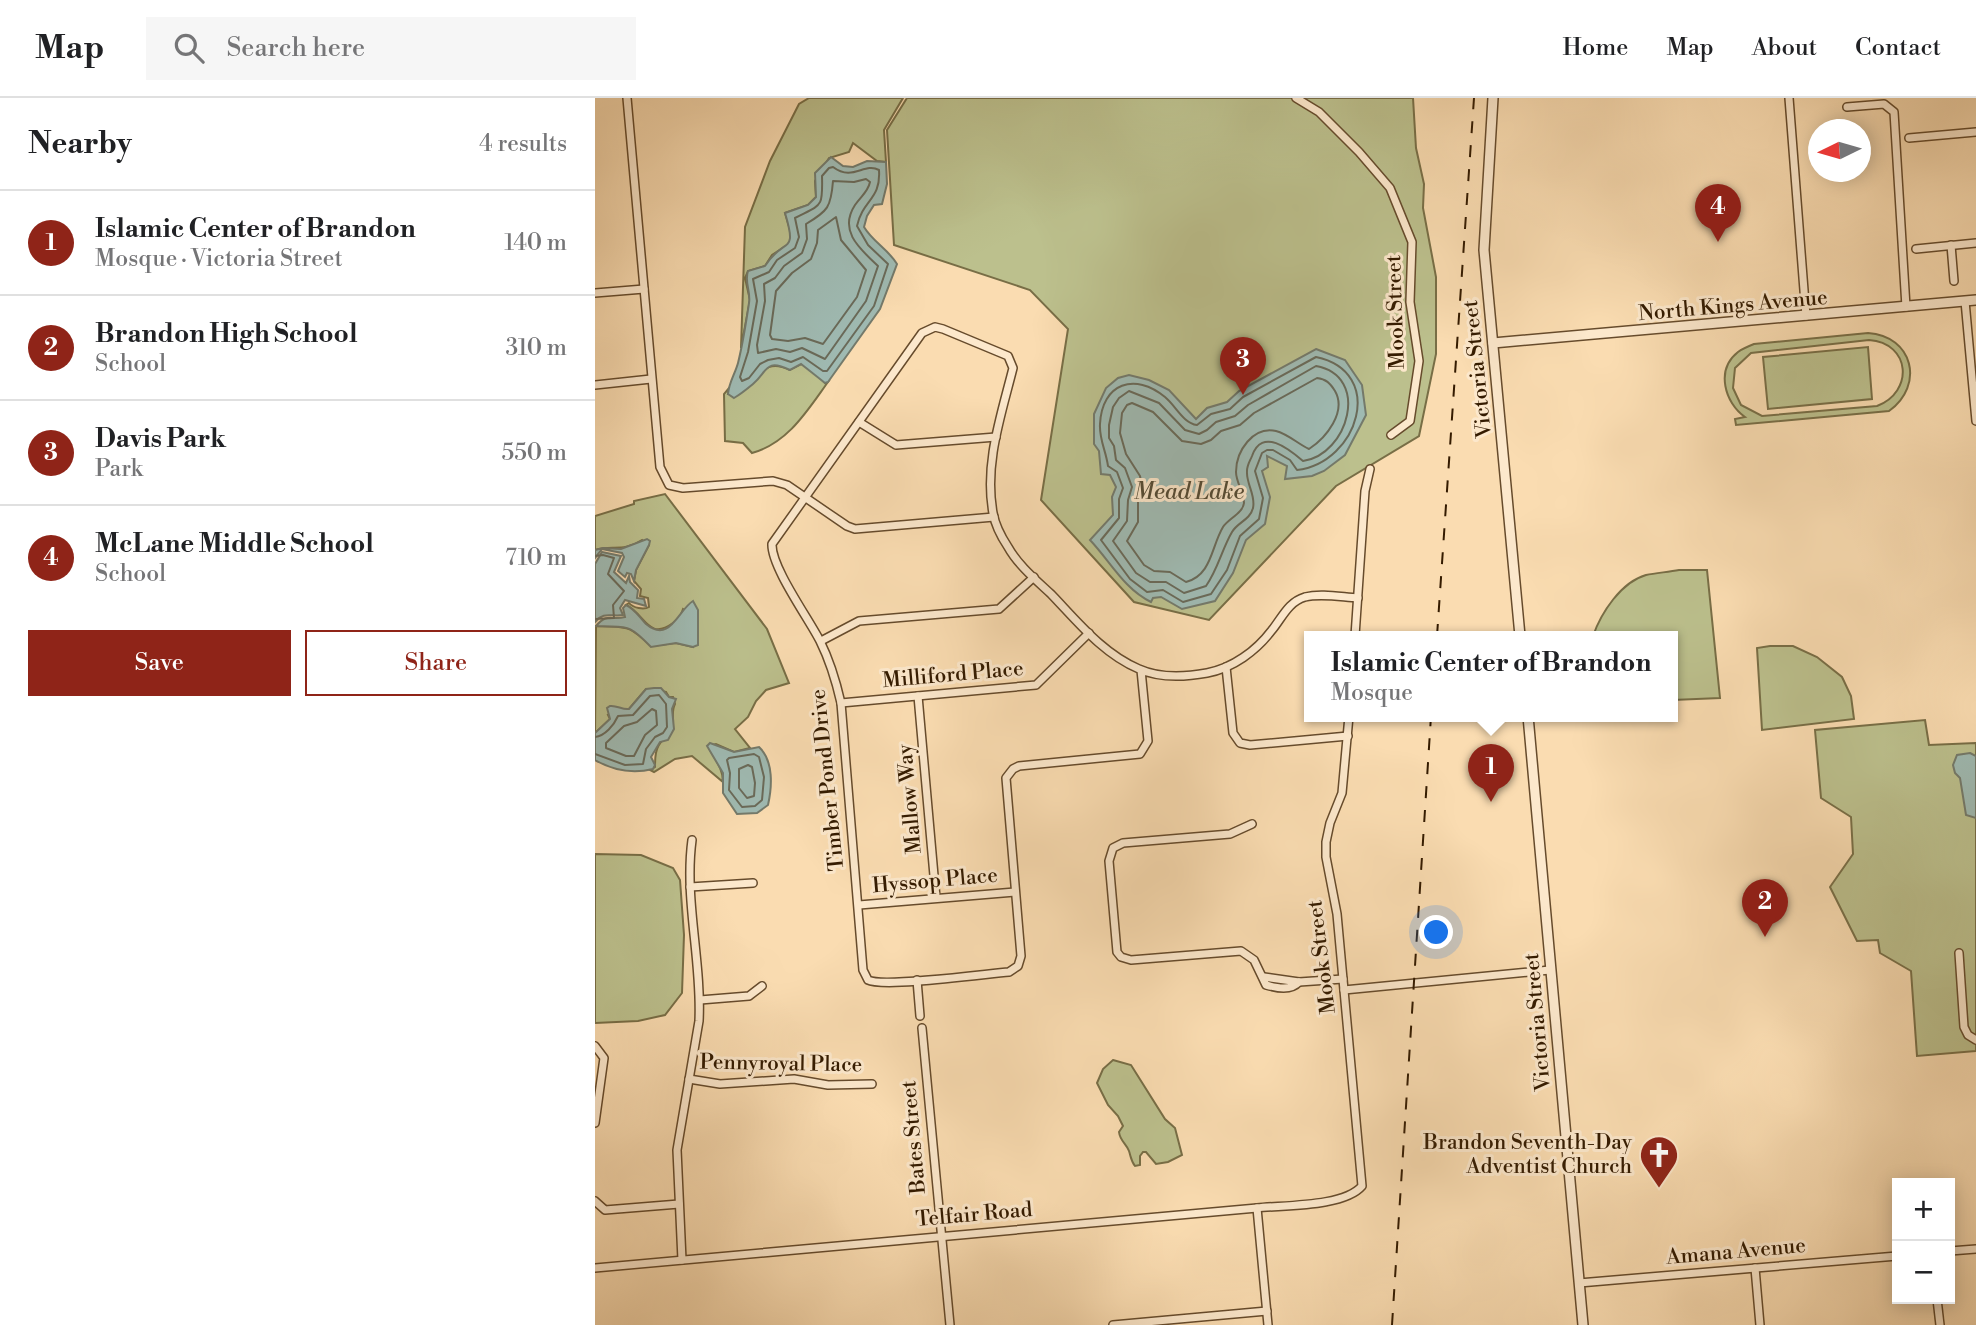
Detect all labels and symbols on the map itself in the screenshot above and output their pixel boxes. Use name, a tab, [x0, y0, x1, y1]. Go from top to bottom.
north arrow	[1808, 119, 1871, 182]
pin: 4	[1695, 184, 1741, 242]
street label: Mook Street	[1381, 254, 1411, 370]
street label: North Kings Avenue	[1637, 285, 1829, 327]
street label: Victoria Street	[1458, 298, 1498, 440]
pin: 3	[1220, 337, 1266, 395]
water label: Mead Lake	[1134, 478, 1245, 506]
street label: Milliford Place	[881, 656, 1025, 694]
street label: Timber Pond Drive	[806, 688, 850, 872]
street label: Mallow Way	[892, 742, 928, 855]
pin: 1	[1468, 744, 1514, 802]
street label: Hyssop Place	[871, 863, 999, 899]
pin: 2	[1742, 879, 1788, 937]
street label: Mook Street	[1302, 898, 1342, 1015]
your location	[1419, 915, 1453, 949]
street label: Victoria Street	[1519, 951, 1557, 1093]
street label: Pennyroyal Place	[699, 1050, 863, 1078]
street label: Bates Street	[896, 1079, 932, 1196]
place label: Brandon Seventh-Day Adventist Church	[1422, 1130, 1633, 1180]
church icon: Brandon Seventh-Day Adventist Church	[1638, 1134, 1680, 1189]
street label: Telfair Road	[915, 1197, 1033, 1233]
street label: Amana Avenue	[1664, 1233, 1807, 1271]

